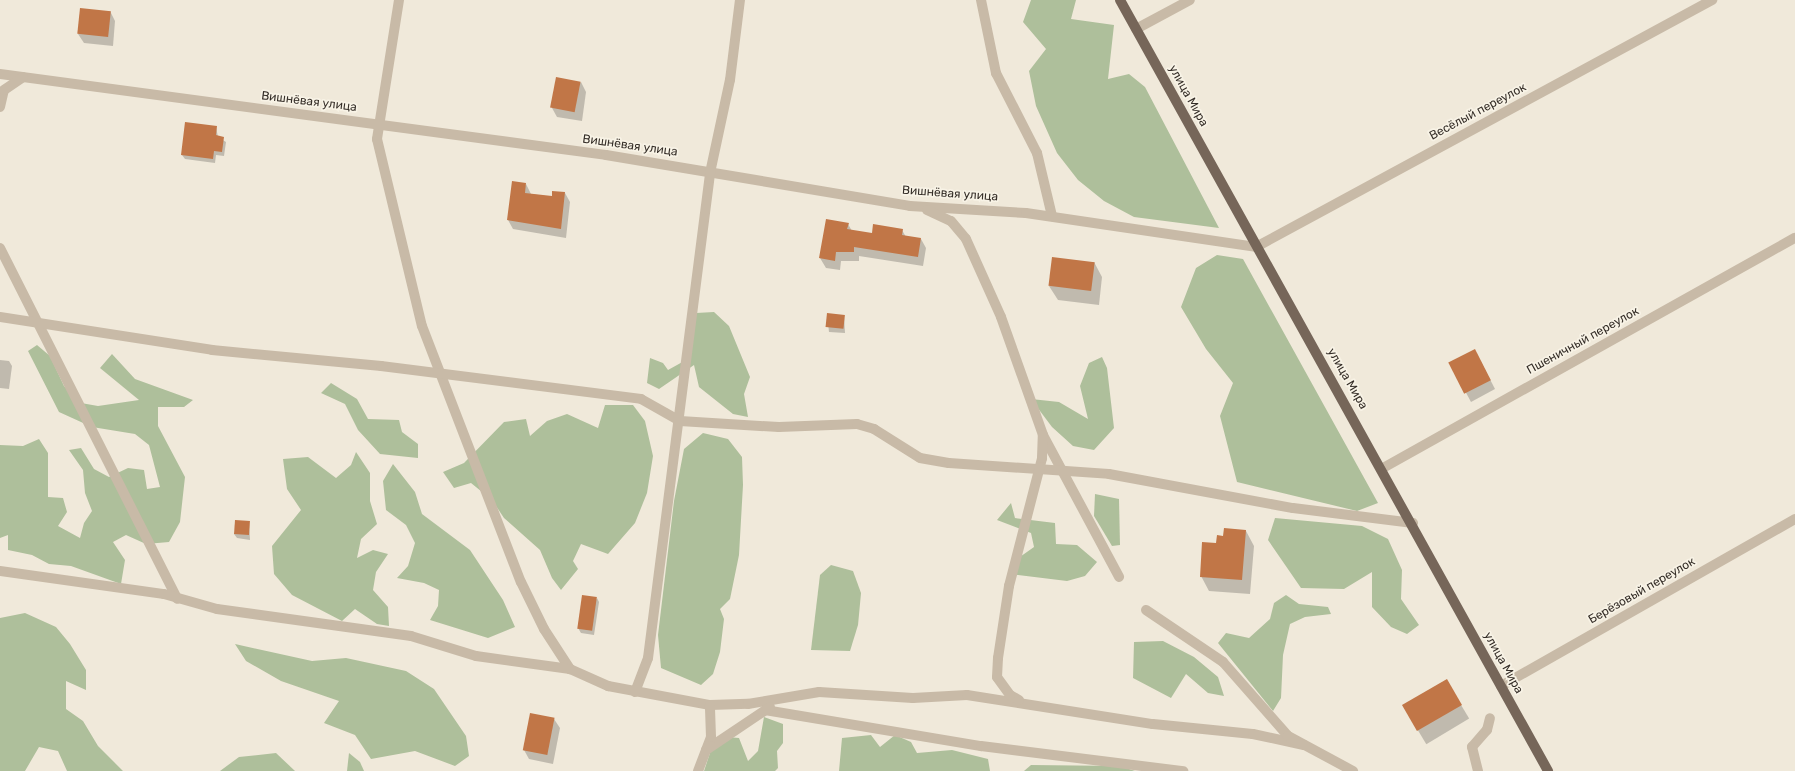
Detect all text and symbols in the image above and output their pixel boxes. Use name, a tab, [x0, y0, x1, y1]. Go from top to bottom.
street label: улица Мира	[1165, 63, 1211, 129]
street label: Весёлый переулок	[1427, 80, 1529, 144]
street label: Вишнёвая улица	[260, 89, 358, 115]
street label: Вишнёвая улица	[581, 132, 679, 160]
street label: Вишнёвая улица	[902, 183, 998, 205]
street label: Пшеничный переулок	[1524, 304, 1642, 378]
street label: улица Мира	[1324, 346, 1370, 412]
street label: Берёзовый переулок	[1586, 555, 1698, 627]
street label: улица Мира	[1480, 630, 1526, 696]

